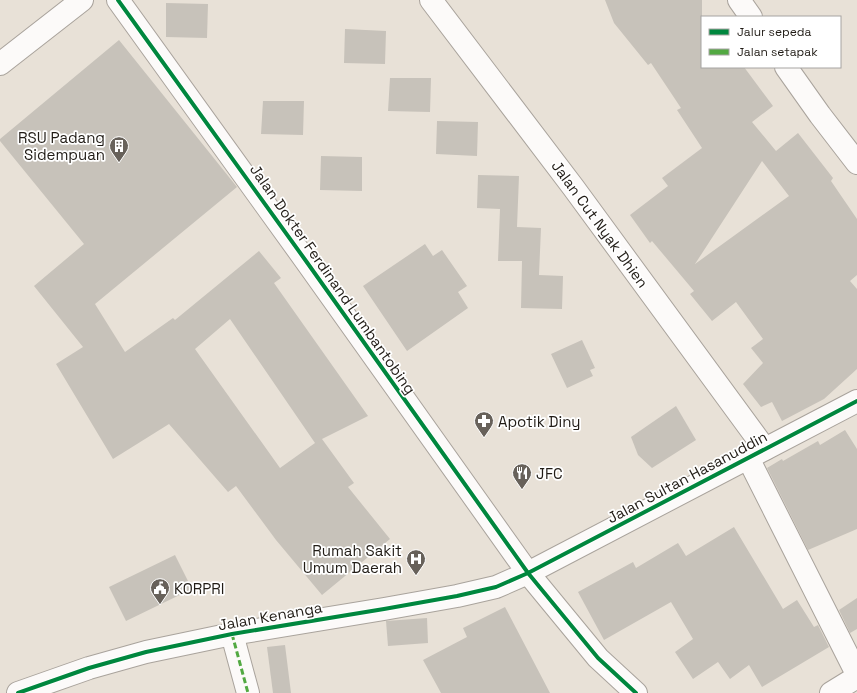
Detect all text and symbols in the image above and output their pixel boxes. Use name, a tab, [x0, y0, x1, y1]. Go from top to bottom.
legend	[701, 16, 841, 68]
text: Jalur sepeda	[737, 24, 812, 40]
text: Jalan setapak	[737, 44, 818, 60]
place label: RSU Padang Sidempuan	[18, 128, 105, 164]
building icon: RSU Padang Sidempuan	[108, 135, 130, 163]
street label: Jalan Cut Nyak Dhien	[547, 157, 653, 291]
street label: Jalan Dokter Ferdinand Lumbantobing	[246, 160, 420, 398]
pharmacy icon: Apotik Diny	[473, 410, 495, 438]
place label: Apotik Diny	[498, 412, 580, 431]
street label: Jalan Sultan Hasanuddin	[604, 427, 770, 527]
restaurant icon: JFC	[511, 462, 533, 490]
place label: JFC	[536, 464, 563, 483]
place label: Rumah Sakit Umum Daerah	[303, 541, 402, 577]
hospital icon: Rumah Sakit Umum Daerah	[405, 548, 427, 576]
public building icon: KORPRI	[149, 577, 171, 605]
place label: KORPRI	[174, 579, 224, 598]
street label: Jalan Kenanga	[216, 597, 324, 635]

